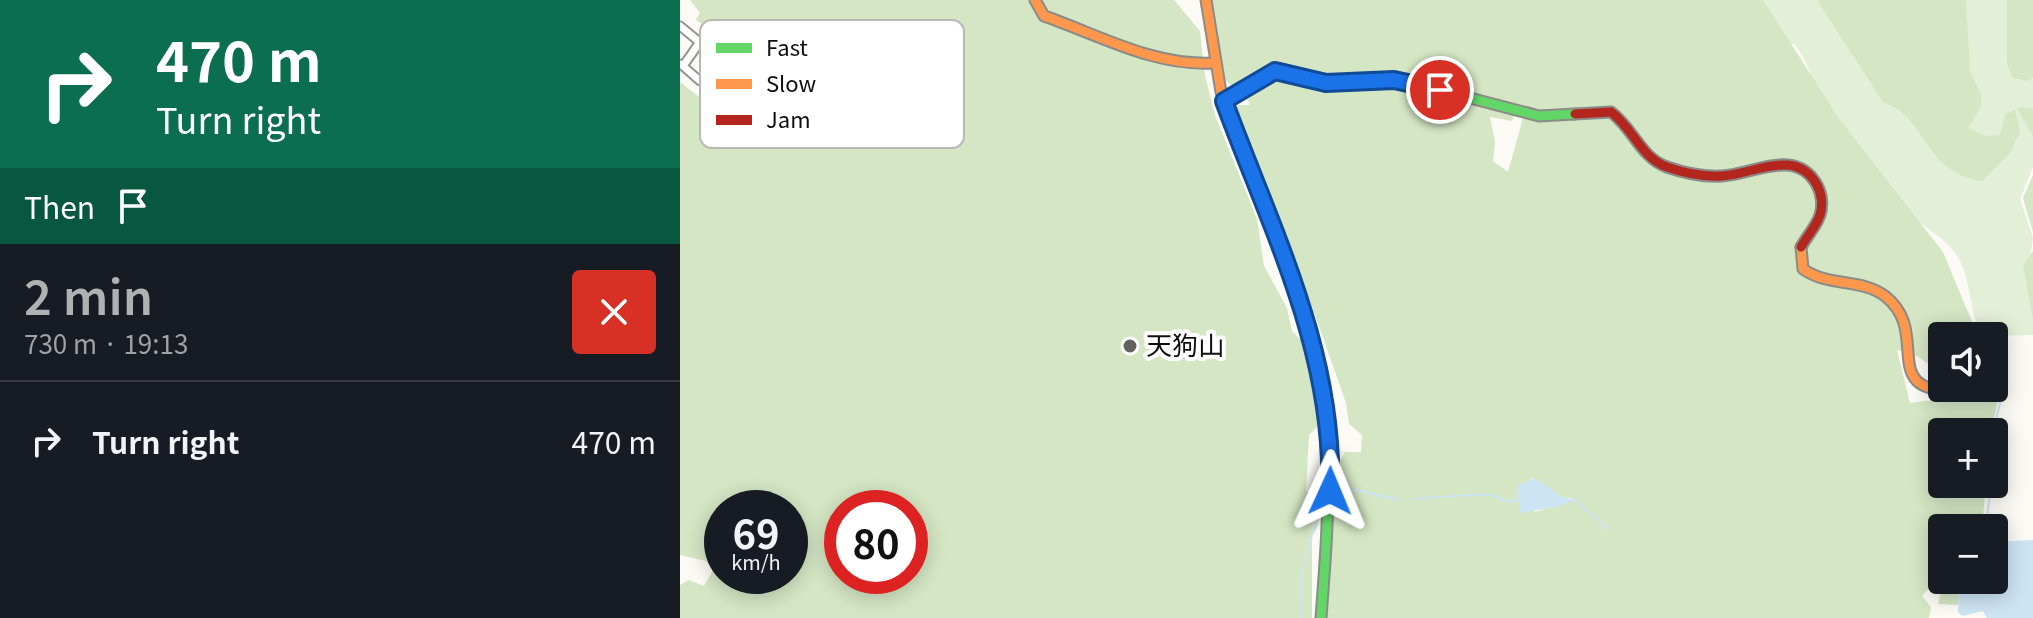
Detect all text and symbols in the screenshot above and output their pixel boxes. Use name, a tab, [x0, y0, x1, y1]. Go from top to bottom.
text: 470 m	[156, 17, 322, 98]
legend	[700, 20, 964, 148]
text: Fast	[766, 30, 808, 62]
icon: right	[24, 32, 128, 136]
pin	[1406, 56, 1474, 124]
text: Slow	[766, 66, 817, 98]
icon: arrive	[1418, 68, 1462, 112]
text: Turn right	[156, 92, 321, 144]
text: Jam	[766, 102, 811, 134]
text: Then	[24, 184, 95, 228]
icon: arrive	[111, 184, 155, 228]
text: 2 min	[24, 259, 153, 329]
button: close	[572, 270, 656, 354]
map controls	[1928, 322, 2008, 594]
button: sound	[1928, 322, 2008, 402]
text: 730 m · 19:13	[24, 324, 188, 361]
place label: 天狗山	[1146, 325, 1224, 362]
marker: 天狗山	[1121, 337, 1139, 355]
button: +	[1928, 418, 2008, 498]
icon: right	[24, 419, 68, 463]
text: Turn right	[92, 419, 239, 463]
text: 470 m	[572, 419, 656, 463]
position arrow	[1288, 449, 1372, 533]
speed limit sign: 80	[824, 490, 928, 594]
text: 69	[732, 503, 780, 561]
button: −	[1928, 514, 2008, 594]
text: km/h	[731, 547, 781, 576]

